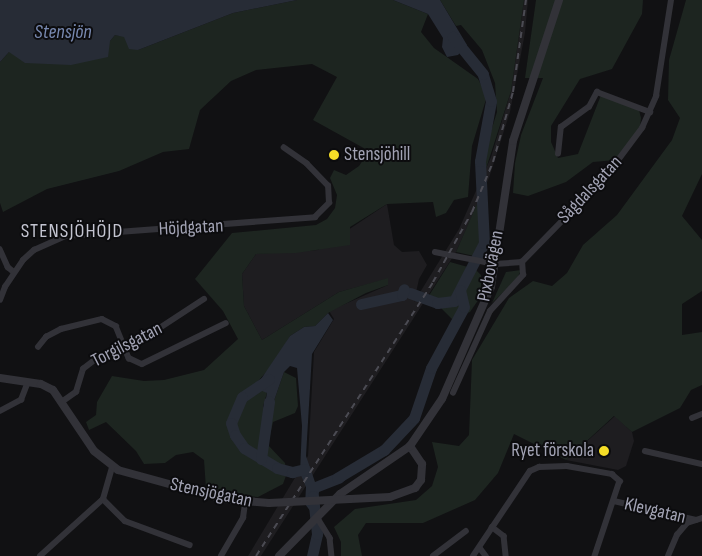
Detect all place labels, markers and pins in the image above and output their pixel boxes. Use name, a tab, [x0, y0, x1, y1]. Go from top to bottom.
place label: Stensjöhill	[344, 144, 410, 166]
marker: Stensjöhill	[328, 149, 340, 161]
place label: Ryet förskola	[511, 440, 594, 462]
marker: Ryet förskola	[598, 445, 610, 457]

